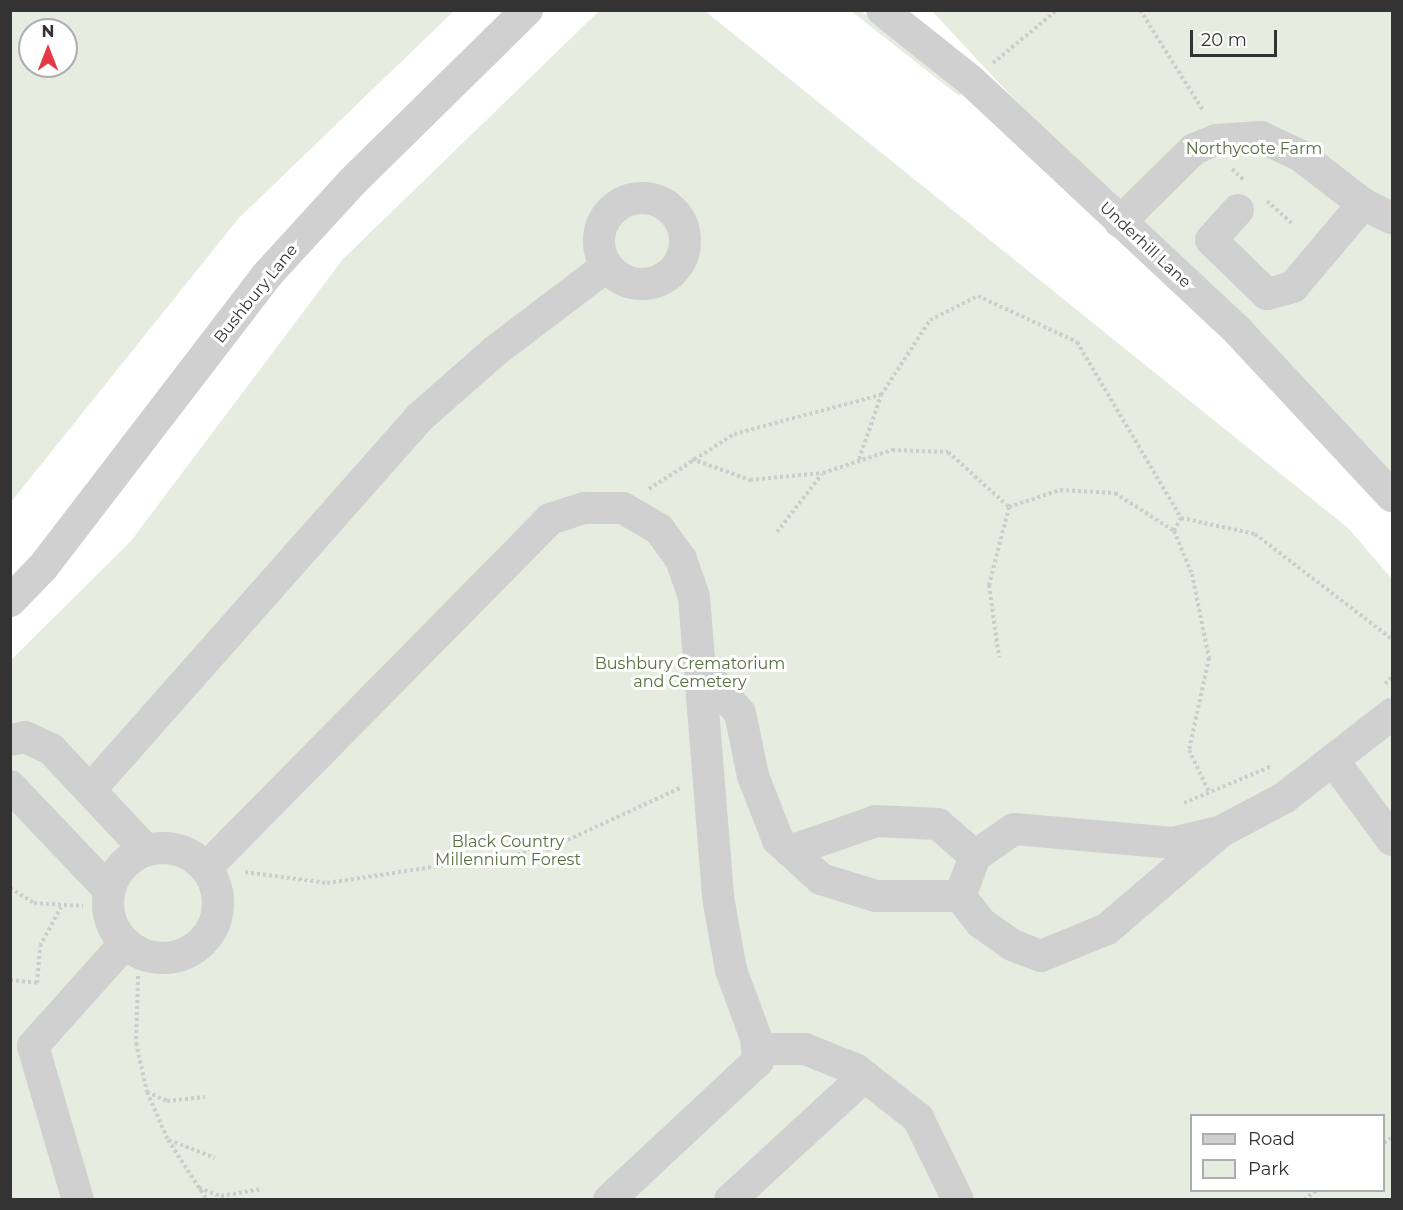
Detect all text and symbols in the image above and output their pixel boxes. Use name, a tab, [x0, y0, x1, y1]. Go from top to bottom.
north arrow	[18, 18, 78, 78]
scale bar	[1193, 18, 1280, 56]
text: N	[42, 22, 54, 41]
text: 20 m	[1201, 29, 1247, 51]
park label: Northycote Farm	[1186, 139, 1322, 159]
street label: Underhill Lane	[1095, 198, 1195, 292]
street label: Bushbury Lane	[210, 241, 302, 347]
park label: Bushbury Crematorium and Cemetery	[595, 654, 785, 692]
park label: Black Country Millennium Forest	[435, 832, 581, 870]
legend	[1190, 1114, 1385, 1192]
text: Road	[1248, 1128, 1295, 1150]
text: Park	[1248, 1158, 1289, 1180]

